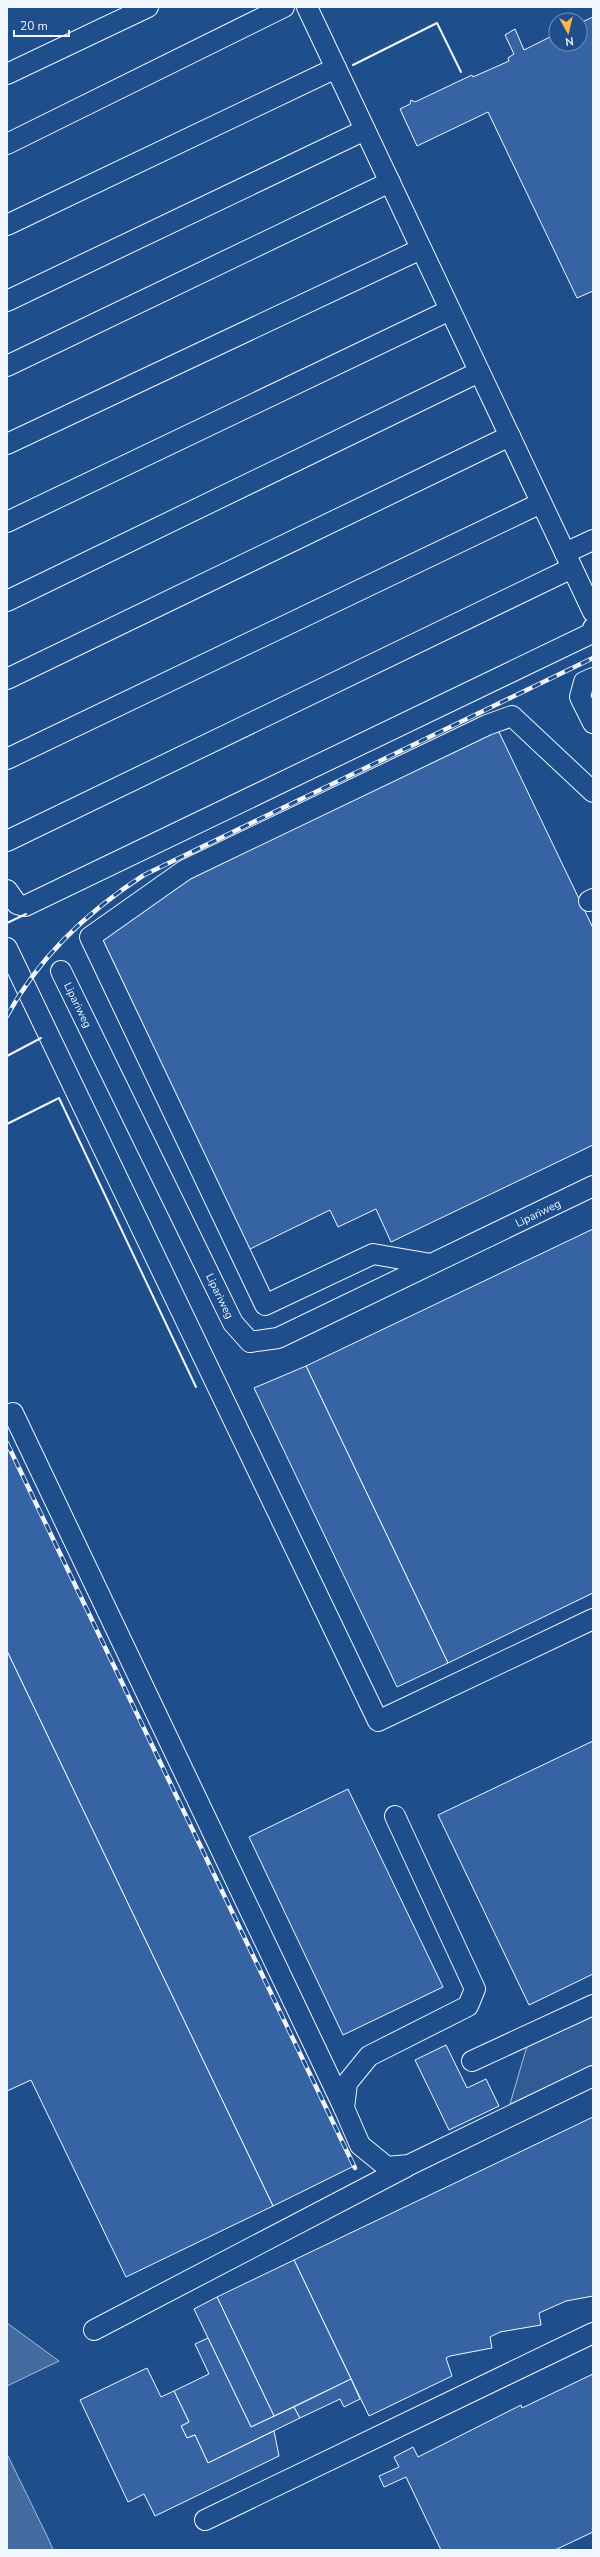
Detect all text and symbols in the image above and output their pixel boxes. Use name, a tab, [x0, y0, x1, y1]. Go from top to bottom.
scale bar	[14, 12, 69, 38]
north arrow	[548, 12, 588, 52]
text: 20 m	[20, 18, 48, 34]
text: N	[564, 33, 574, 49]
street label: Lipariweg	[60, 980, 95, 1030]
street label: Lipariweg	[513, 1196, 563, 1231]
street label: Lipariweg	[202, 1271, 237, 1321]

